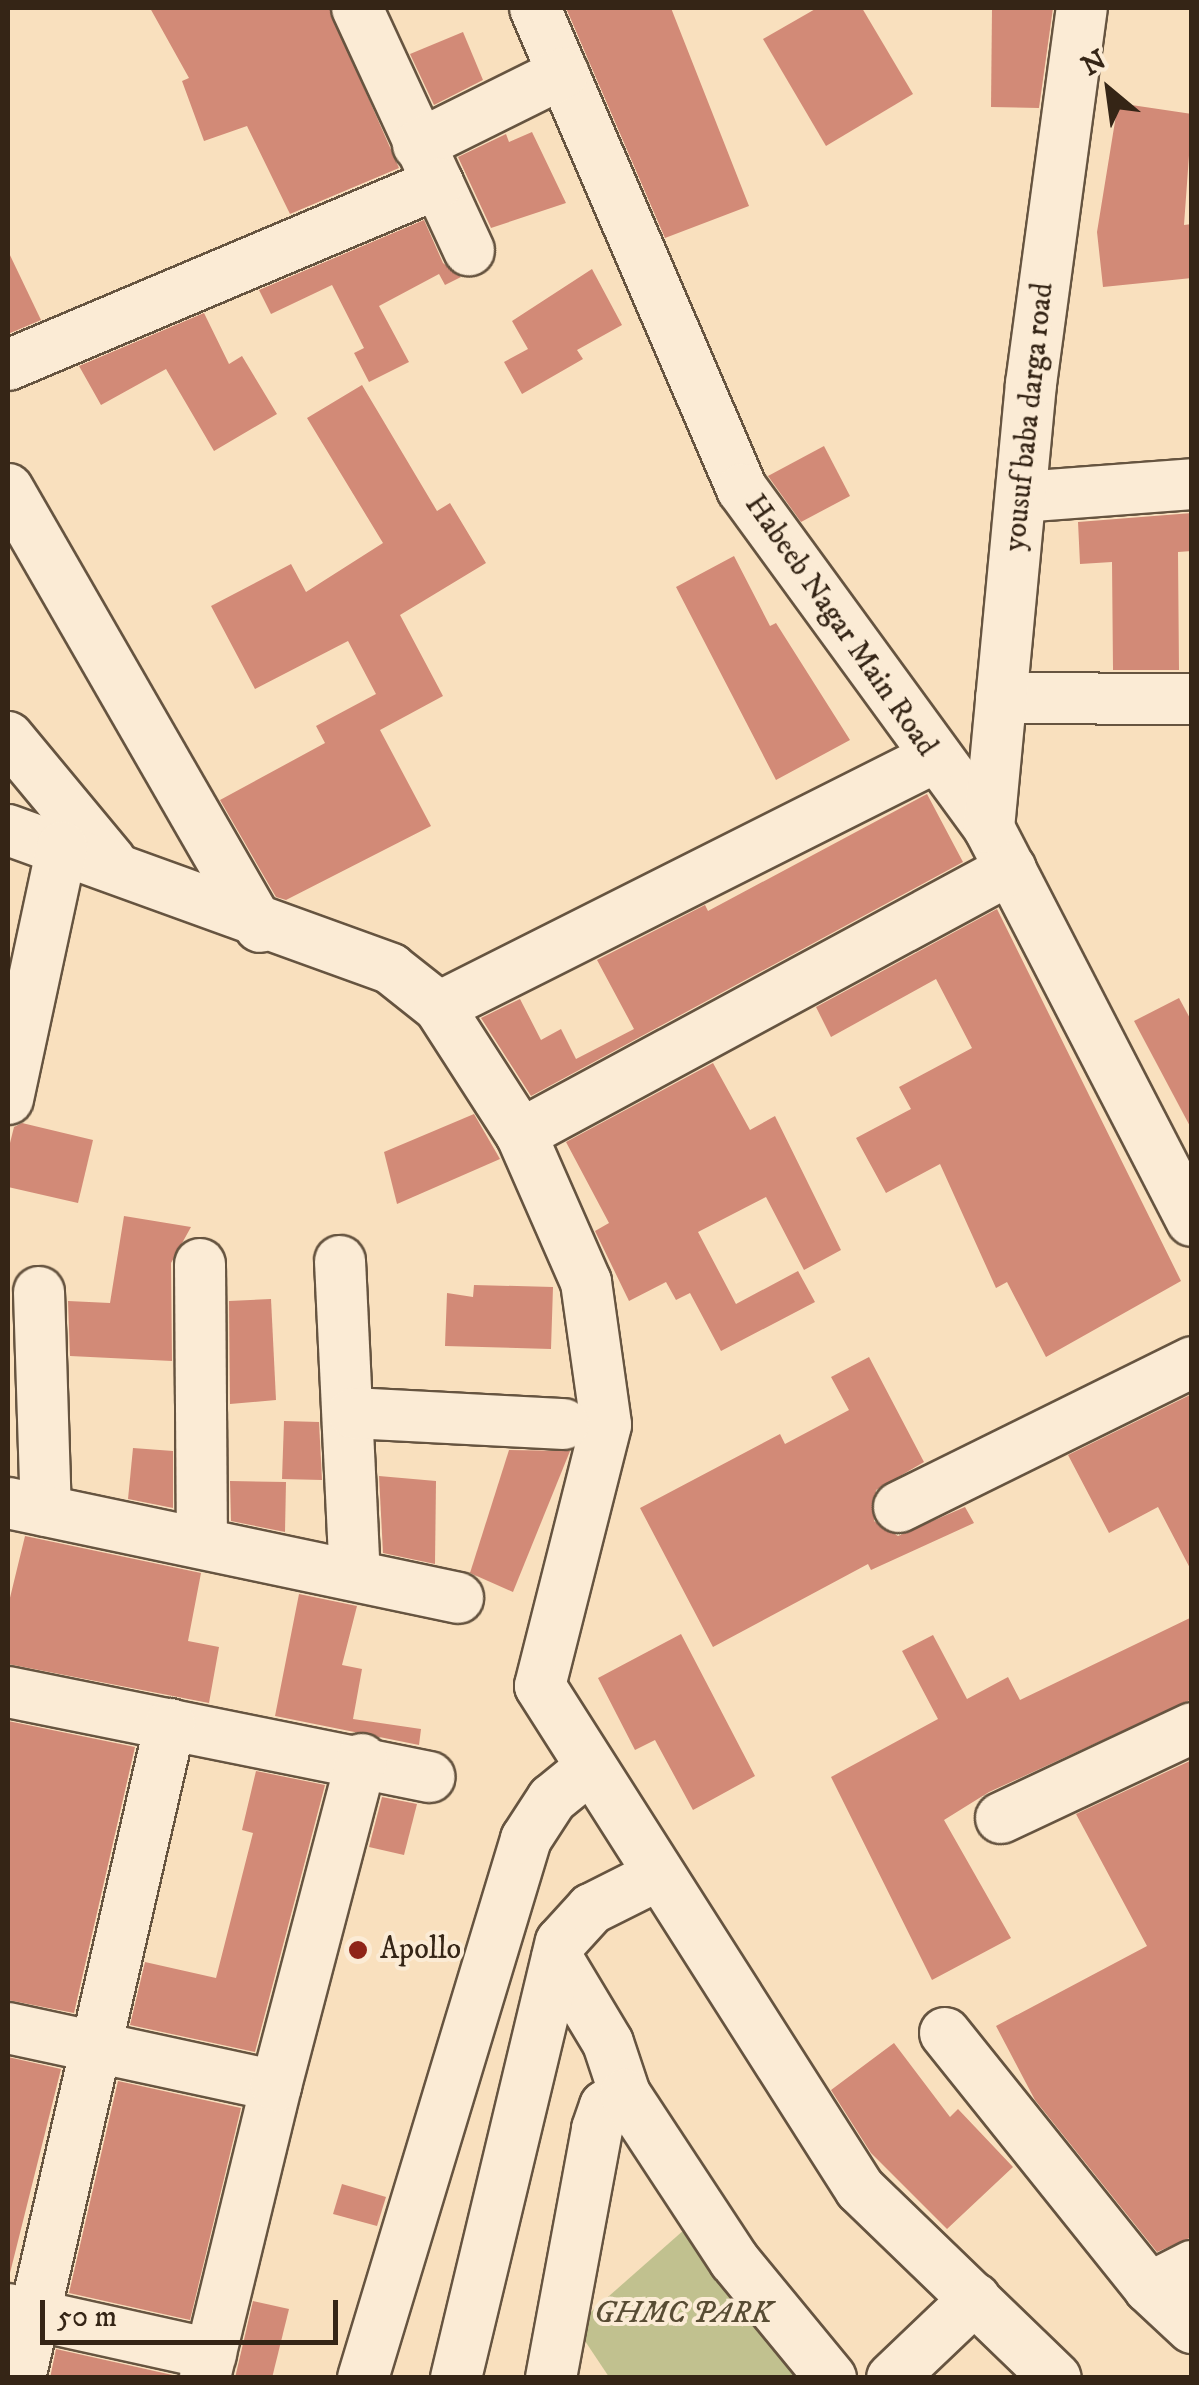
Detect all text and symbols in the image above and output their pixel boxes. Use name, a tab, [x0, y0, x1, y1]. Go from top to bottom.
north arrow	[1059, 40, 1159, 140]
text: N	[1076, 42, 1113, 84]
street label: yousuf baba darga road	[998, 281, 1062, 553]
street label: Habeeb Nagar Main Road	[736, 488, 944, 764]
place label: Apollo	[380, 1932, 461, 1968]
marker: Apollo	[345, 1937, 371, 1963]
scale bar	[45, 2280, 342, 2342]
park label: GHMC PARK	[594, 2296, 772, 2332]
text: 50 m	[57, 2299, 117, 2336]

